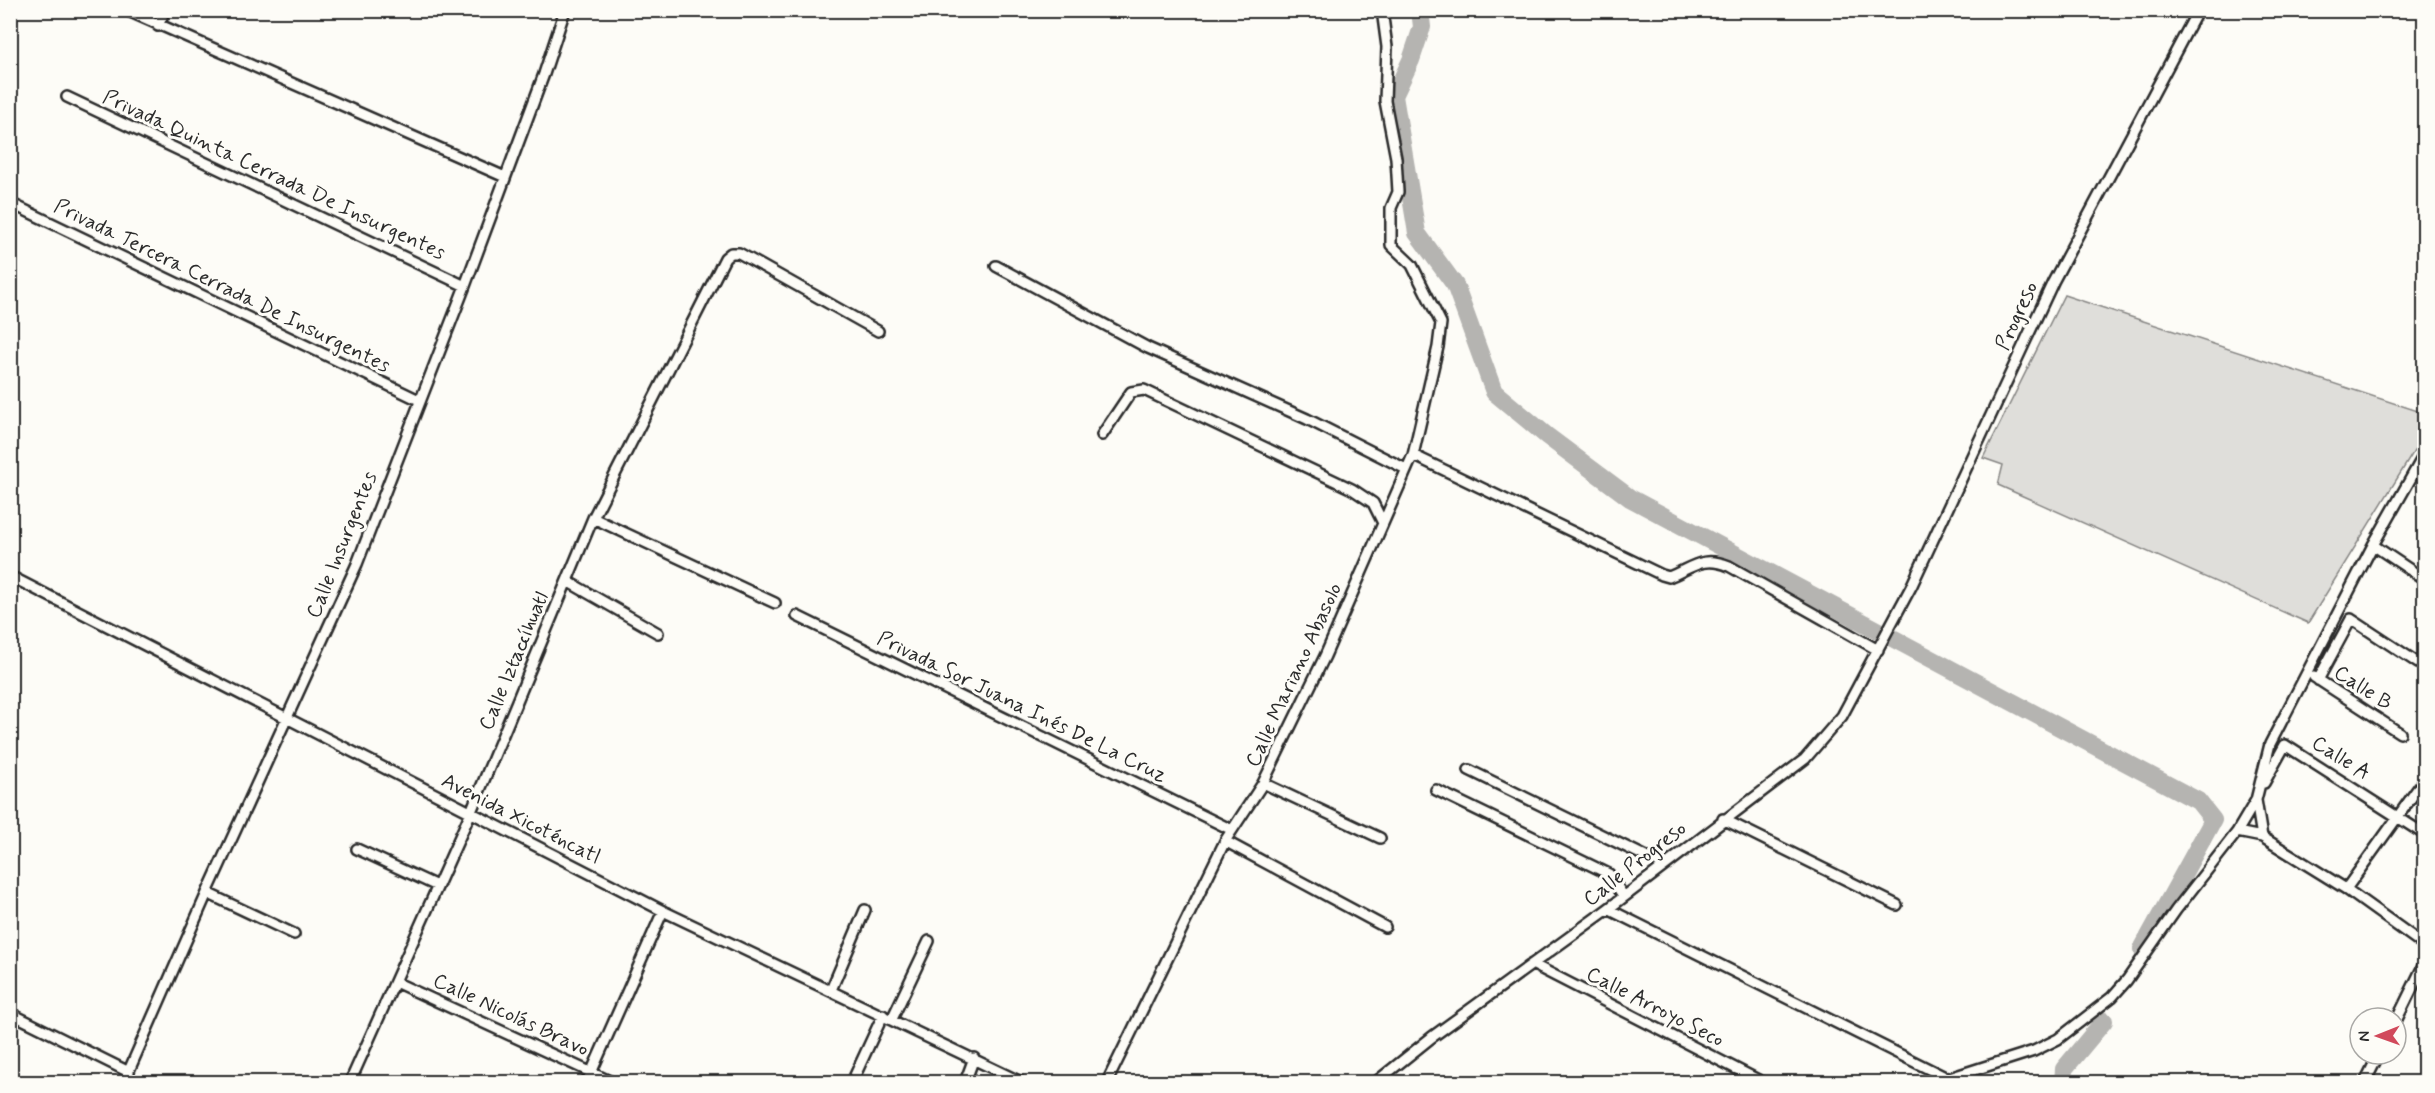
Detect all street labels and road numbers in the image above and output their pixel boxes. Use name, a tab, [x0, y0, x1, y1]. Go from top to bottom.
street label: Privada Quinta Cerrada De Insurgentes	[98, 83, 450, 267]
street label: Privada Tercera Cerrada De Insurgentes	[49, 192, 395, 380]
street label: Progreso	[1989, 277, 2045, 355]
street label: Calle Insurgentes	[300, 468, 384, 622]
street label: Calle Mariano Abasolo	[1239, 578, 1349, 772]
street label: Calle Iztaccíhuatl	[472, 587, 556, 735]
street label: Privada Sor Juana Inés De La Cruz	[873, 625, 1172, 790]
street label: Calle B	[2328, 659, 2398, 717]
street label: Calle A	[2306, 729, 2376, 787]
street label: Avenida Xicoténcatl	[437, 767, 605, 871]
street label: Calle Progreso	[1578, 815, 1692, 913]
street label: Calle Arroyo Seco	[1581, 960, 1729, 1054]
street label: Calle Nicolás Bravo	[428, 967, 594, 1063]

